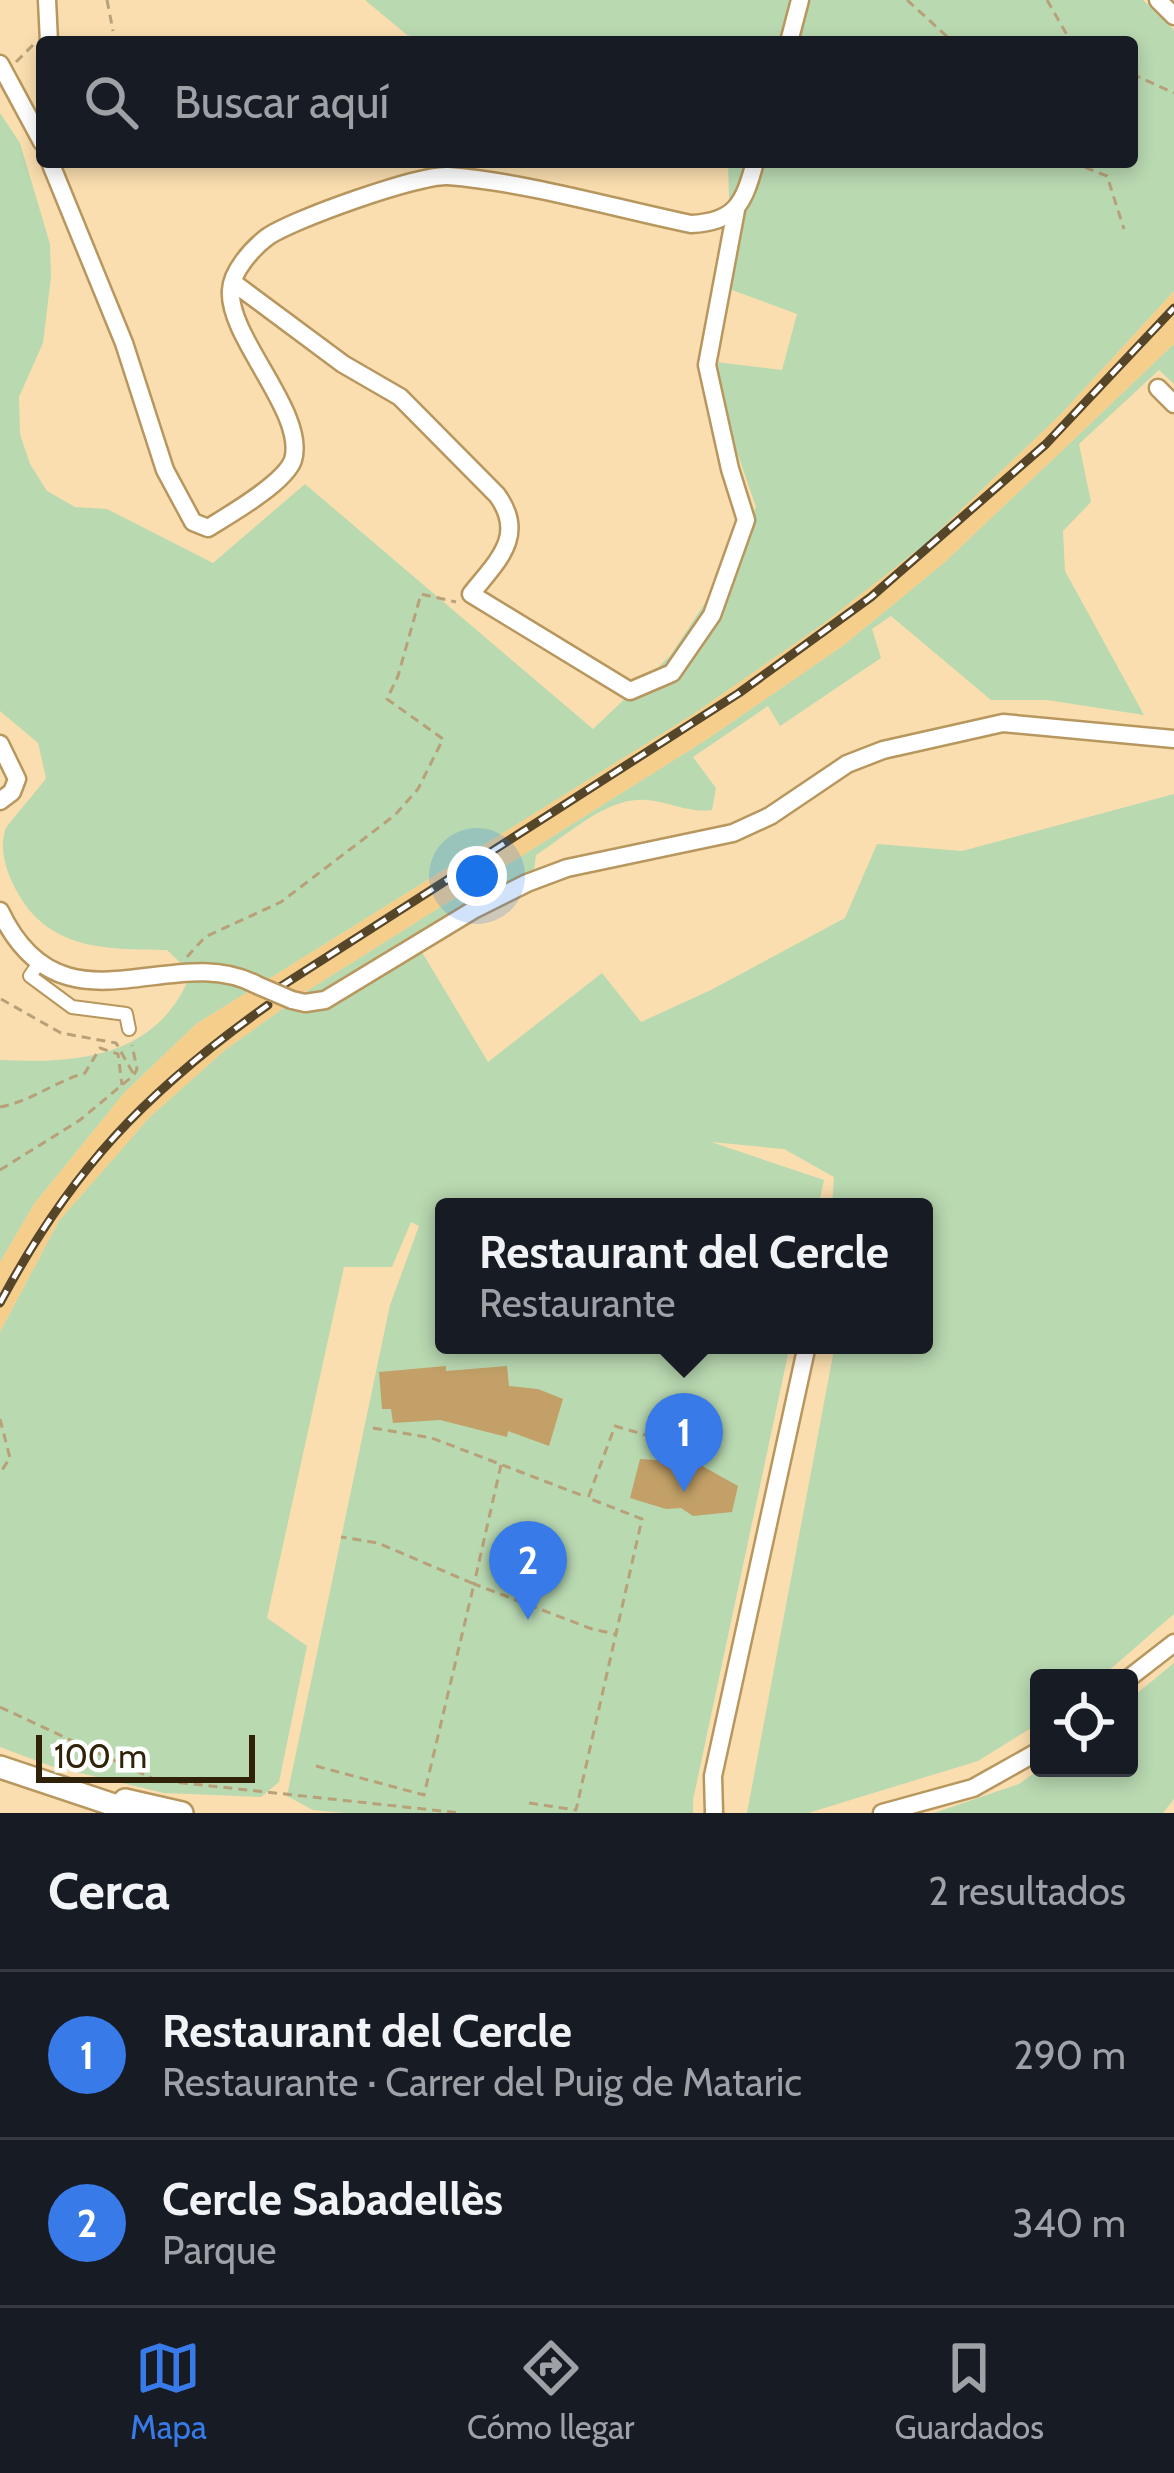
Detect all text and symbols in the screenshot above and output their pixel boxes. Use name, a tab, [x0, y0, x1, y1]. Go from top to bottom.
search box	[36, 36, 1138, 168]
icon: search	[78, 69, 144, 135]
text: Buscar aquí	[174, 75, 389, 129]
your location	[447, 846, 507, 906]
popup	[435, 1198, 933, 1354]
text: Restaurant del Cercle	[479, 1225, 889, 1279]
text: Restaurante	[479, 1279, 675, 1327]
pin: 1	[645, 1393, 723, 1492]
pin: 2	[489, 1521, 567, 1620]
map controls	[1030, 1669, 1138, 1777]
button: locate	[1030, 1669, 1138, 1777]
scale bar	[36, 1729, 255, 1782]
text: 100 m	[54, 1736, 147, 1776]
text: Cerca	[48, 1860, 170, 1922]
text: 2 resultados	[928, 1867, 1126, 1915]
text: Restaurant del Cercle	[162, 2004, 572, 2058]
text: 1	[80, 2031, 94, 2079]
text: 290 m	[1013, 2031, 1126, 2079]
text: Restaurante · Carrer del Puig de Mataric	[162, 2058, 802, 2106]
text: Cercle Sabadellès	[162, 2172, 503, 2226]
text: 2	[77, 2199, 97, 2247]
text: 340 m	[1012, 2199, 1126, 2247]
text: Parque	[162, 2226, 276, 2274]
tab: Mapa	[130, 2335, 207, 2447]
tab: Cómo llegar	[467, 2335, 634, 2447]
tab: Guardados	[895, 2335, 1044, 2447]

